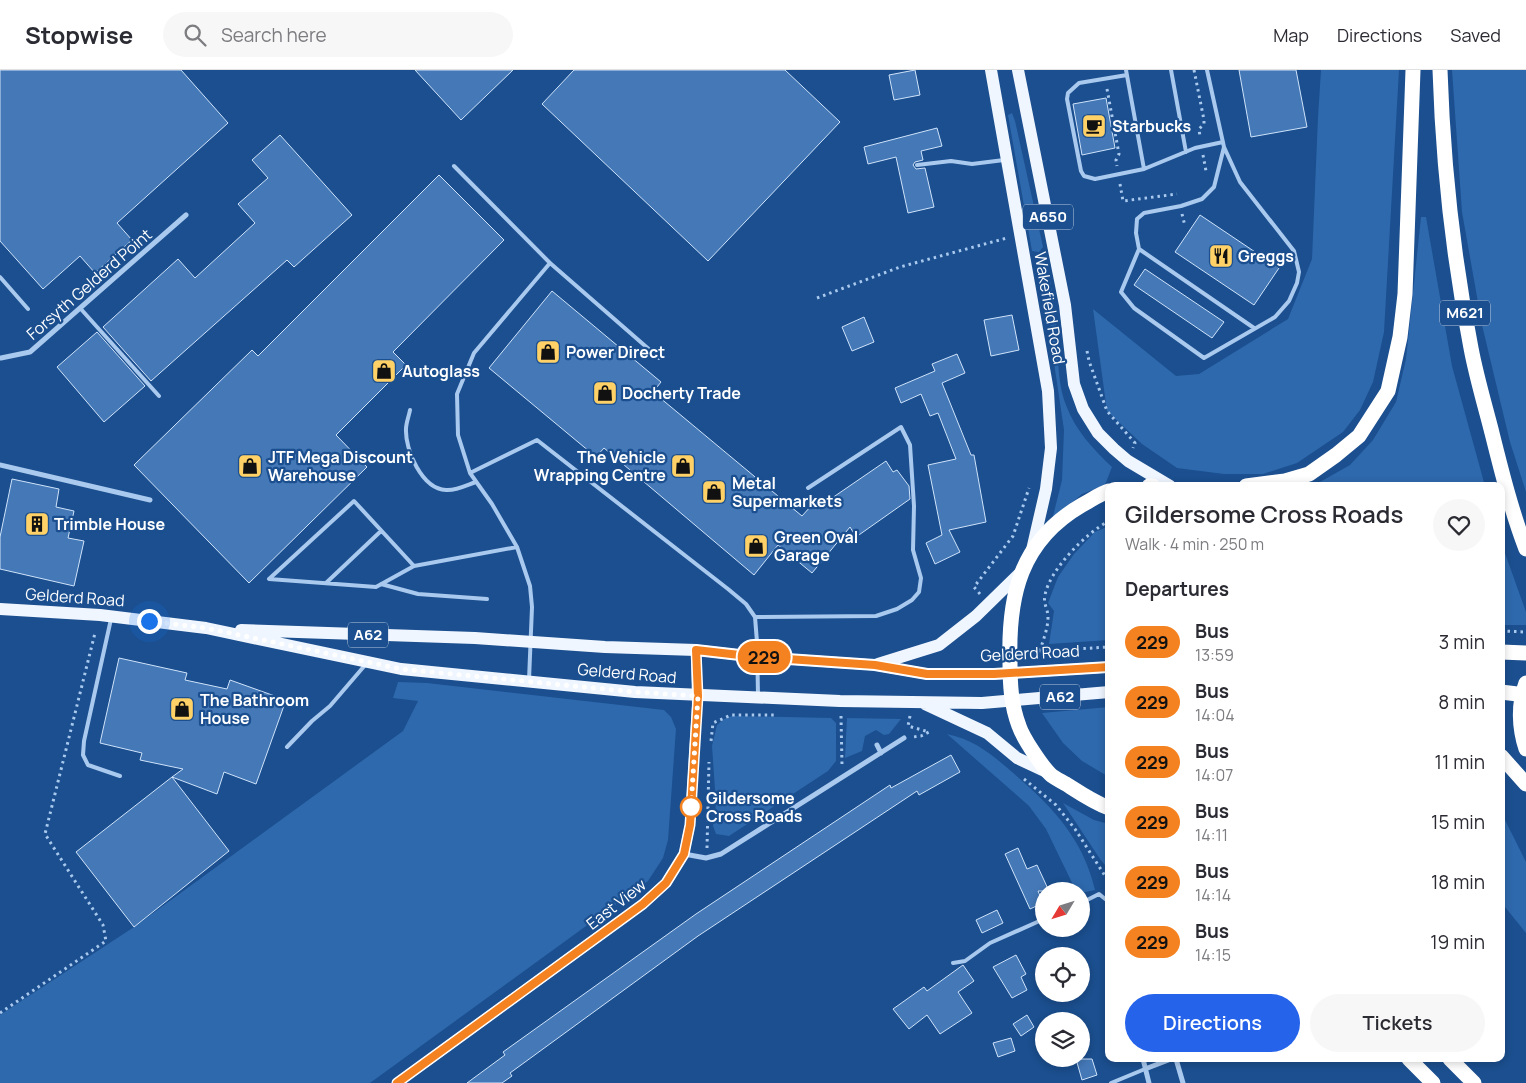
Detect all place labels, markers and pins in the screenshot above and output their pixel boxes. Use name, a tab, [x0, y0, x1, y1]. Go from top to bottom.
cafe icon: Starbucks	[1081, 113, 1107, 139]
place label: Starbucks	[1112, 115, 1192, 137]
restaurant icon: Greggs	[1208, 243, 1234, 269]
place label: Greggs	[1238, 245, 1294, 267]
shop icon: Power Direct	[535, 339, 561, 365]
place label: Power Direct	[566, 341, 665, 363]
shop icon: Autoglass	[371, 358, 397, 384]
place label: Autoglass	[402, 360, 480, 382]
shop icon: Docherty Trade	[592, 380, 618, 406]
place label: Docherty Trade	[622, 382, 741, 404]
place label: JTF Mega Discount Warehouse	[268, 446, 413, 486]
place label: The Vehicle Wrapping Centre	[534, 446, 666, 486]
shop icon: JTF Mega Discount Warehouse	[237, 453, 263, 479]
shop icon: The Vehicle Wrapping Centre	[670, 453, 696, 479]
place label: Metal Supermarkets	[732, 472, 842, 512]
shop icon: Metal Supermarkets	[701, 479, 727, 505]
building icon: Trimble House	[24, 511, 50, 537]
place label: Trimble House	[54, 513, 165, 535]
place label: Green Oval Garage	[774, 526, 858, 566]
shop icon: Green Oval Garage	[743, 533, 769, 559]
place label: The Bathroom House	[200, 689, 309, 729]
shop icon: The Bathroom House	[169, 696, 195, 722]
place label: Gildersome Cross Roads	[706, 787, 803, 827]
marker: Gildersome Cross Roads	[680, 796, 702, 818]

